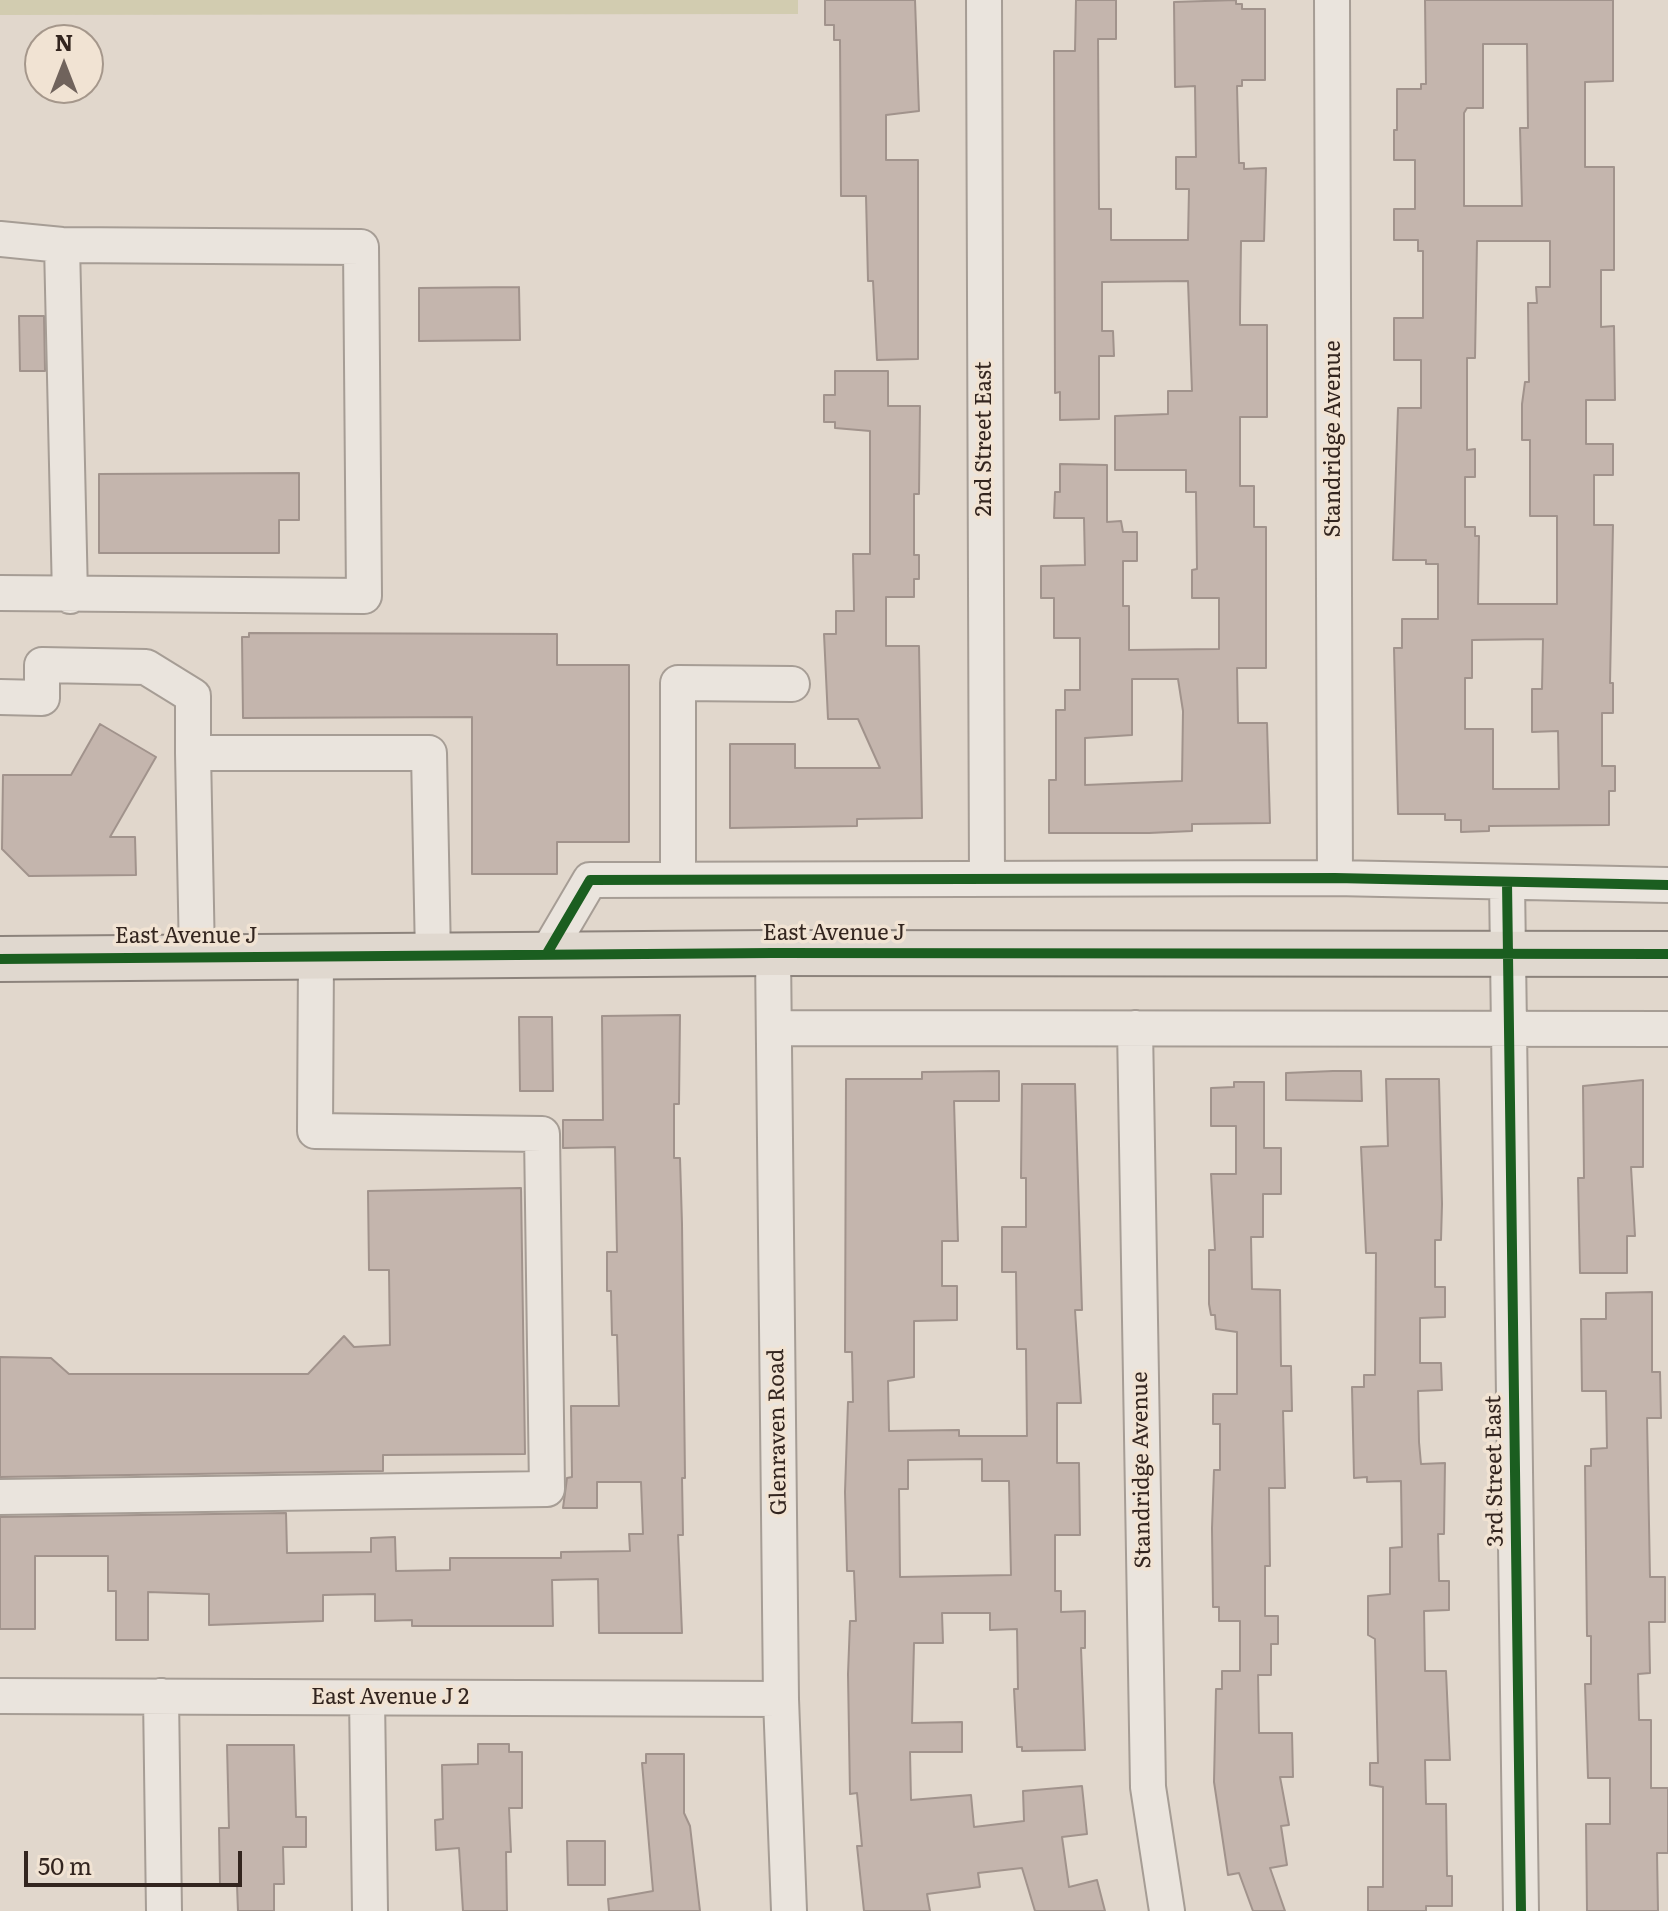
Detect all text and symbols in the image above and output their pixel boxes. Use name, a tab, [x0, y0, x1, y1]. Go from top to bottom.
north arrow	[24, 24, 104, 104]
text: N	[55, 25, 73, 58]
street label: Standridge Avenue	[1321, 340, 1347, 538]
street label: 2nd Street East	[972, 361, 998, 517]
street label: East Avenue J	[763, 921, 905, 947]
street label: East Avenue J	[115, 924, 257, 950]
street label: Glenraven Road	[763, 1348, 793, 1516]
street label: Standridge Avenue	[1127, 1371, 1157, 1569]
street label: 3rd Street East	[1480, 1395, 1510, 1547]
street label: East Avenue J 2	[311, 1685, 469, 1711]
scale bar	[28, 1835, 246, 1885]
text: 50 m	[38, 1847, 92, 1882]

